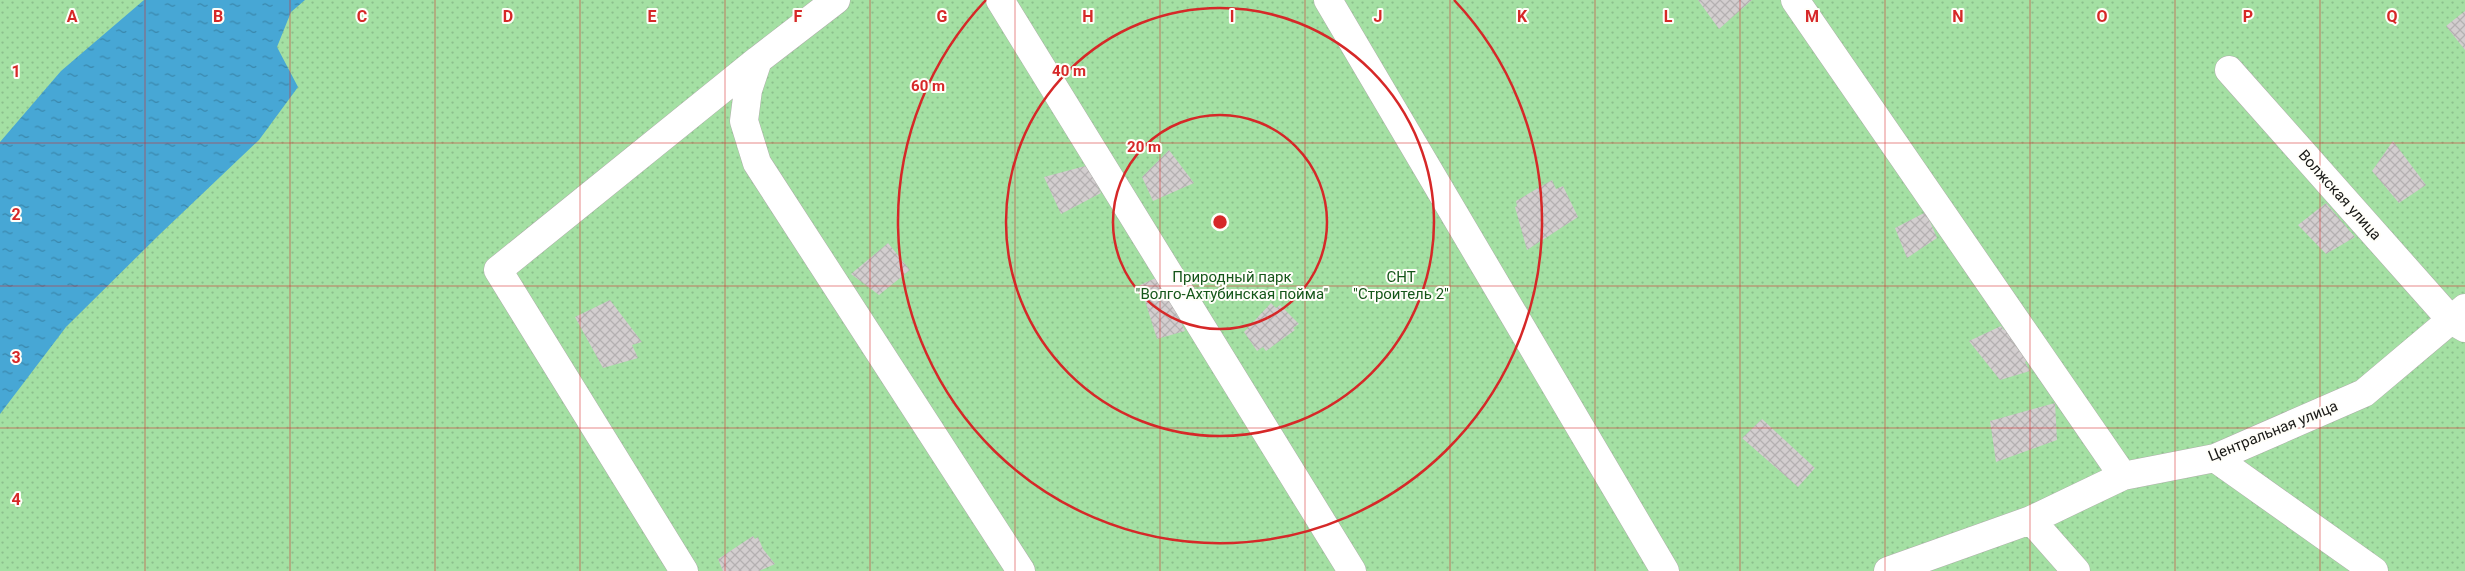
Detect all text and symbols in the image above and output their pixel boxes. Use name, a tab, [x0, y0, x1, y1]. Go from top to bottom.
text: A	[67, 7, 78, 26]
text: B	[213, 7, 223, 26]
text: C	[357, 7, 367, 26]
text: D	[503, 7, 513, 26]
text: E	[648, 7, 657, 26]
text: F	[794, 7, 803, 26]
text: G	[937, 7, 948, 26]
text: H	[1082, 7, 1094, 26]
text: I	[1230, 7, 1234, 26]
text: J	[1374, 7, 1382, 26]
text: K	[1517, 7, 1528, 26]
text: L	[1664, 7, 1673, 26]
text: M	[1805, 7, 1819, 26]
text: N	[1952, 7, 1964, 26]
text: O	[2096, 7, 2108, 26]
text: P	[2243, 7, 2253, 26]
text: Q	[2386, 7, 2398, 26]
text: 1	[11, 62, 21, 81]
text: 40 m	[1052, 62, 1086, 80]
text: 60 m	[911, 77, 945, 95]
text: 20 m	[1127, 138, 1161, 156]
street label: Волжская улица	[2295, 146, 2385, 244]
text: 2	[11, 205, 21, 224]
centre of rings	[1211, 213, 1229, 231]
park label: Природный парк "Волго-Ахтубинская пойма"	[1136, 268, 1329, 303]
park label: СНТ "Строитель 2"	[1353, 268, 1449, 303]
text: 3	[11, 348, 21, 367]
street label: Центральная улица	[2206, 397, 2340, 465]
text: 4	[11, 490, 21, 509]

